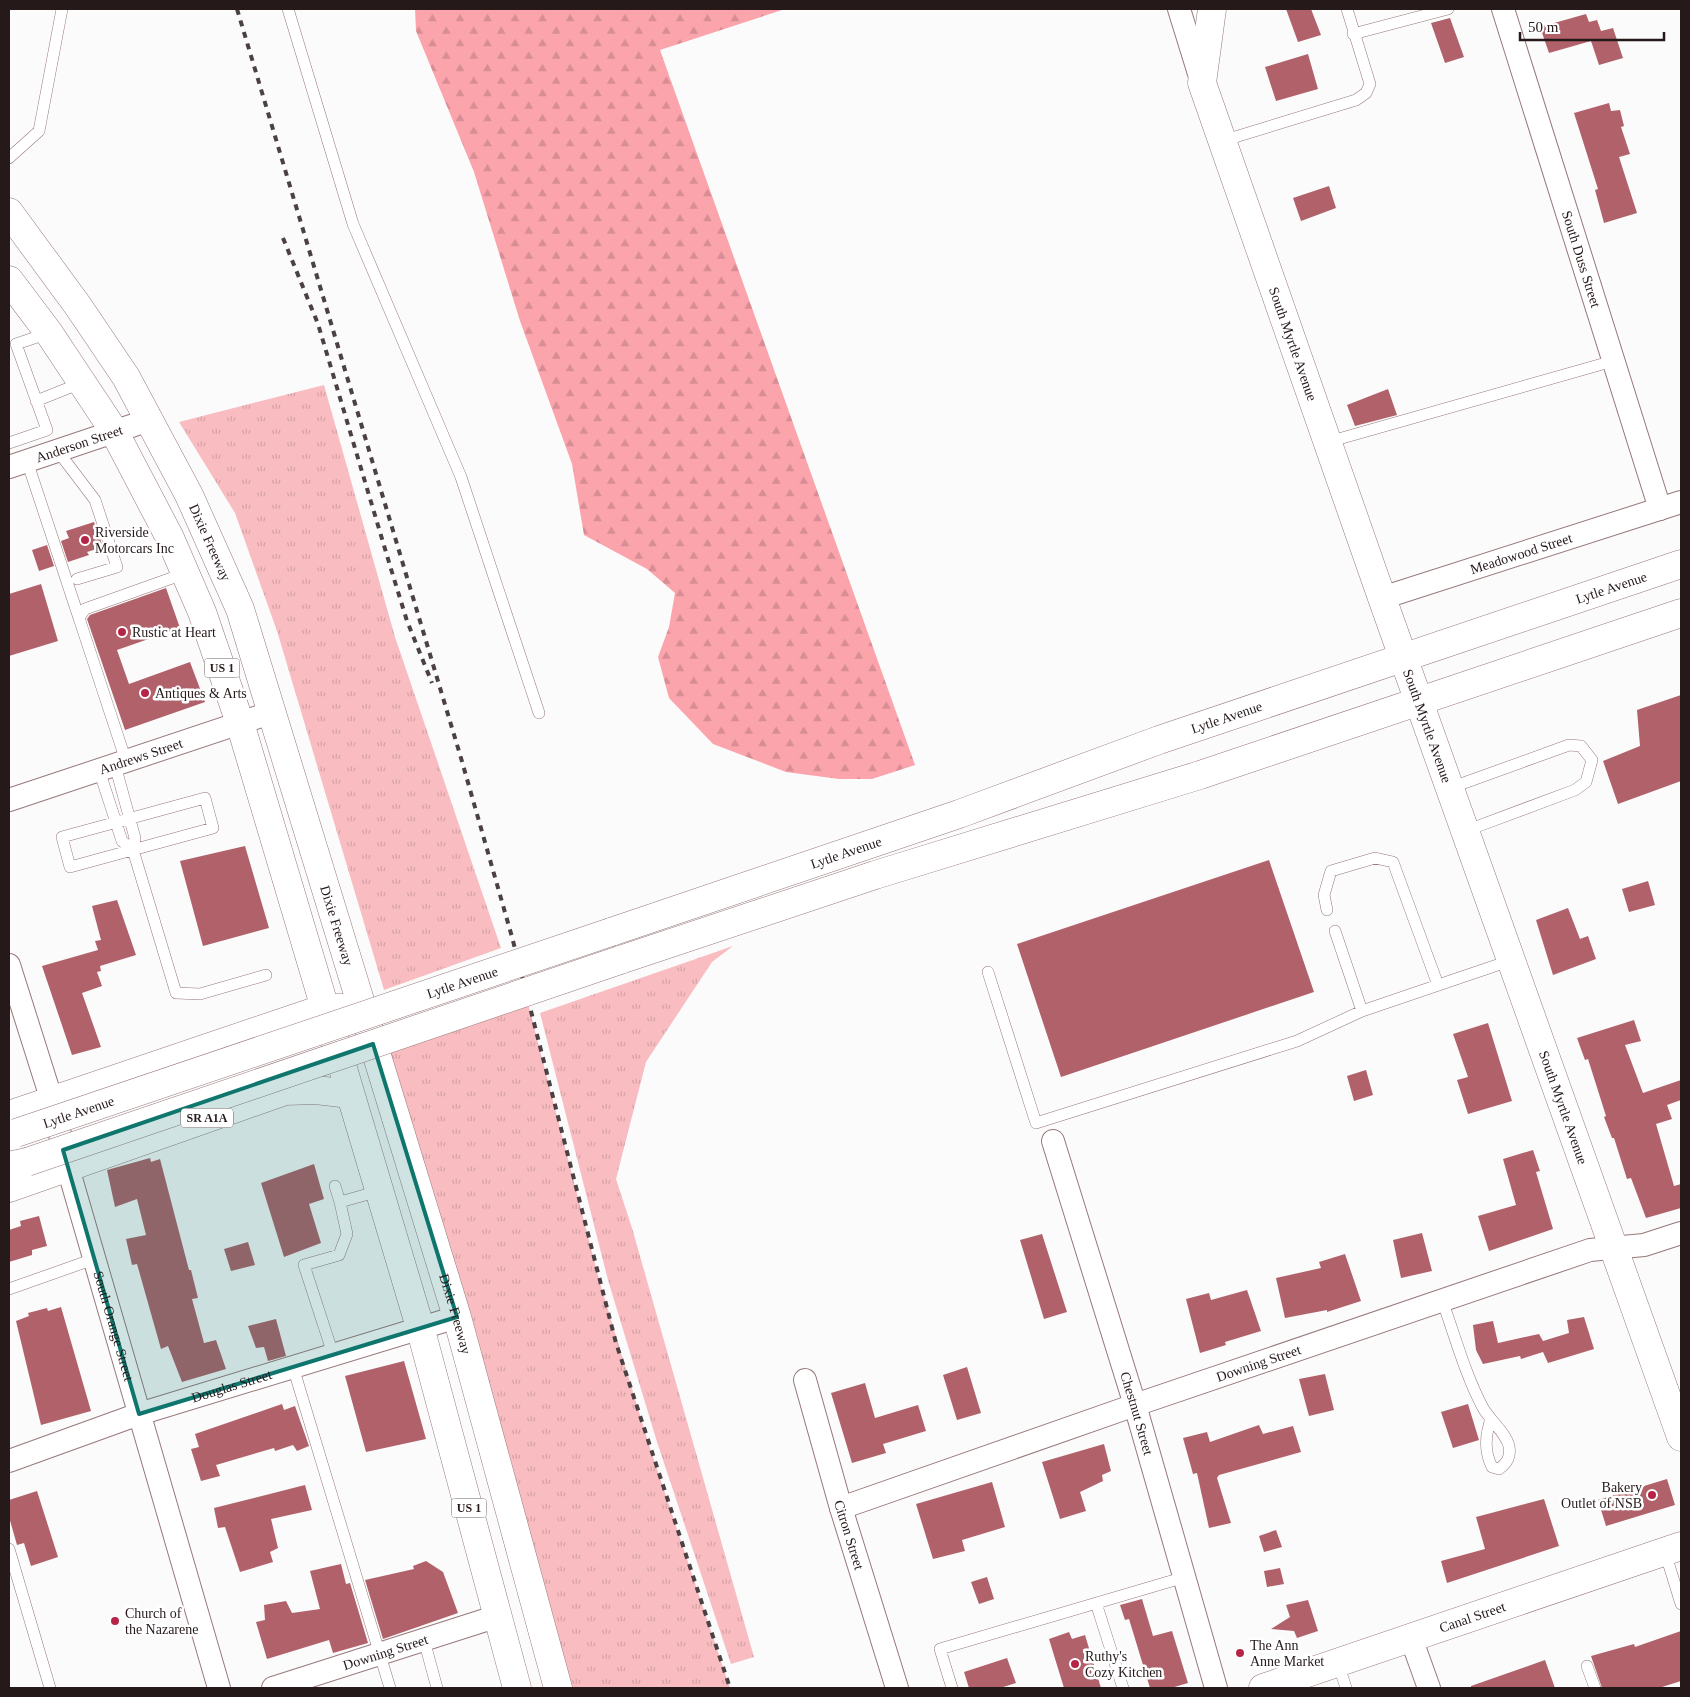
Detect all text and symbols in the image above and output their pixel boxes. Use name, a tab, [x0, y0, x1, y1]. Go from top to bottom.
scale bar	[1520, 10, 1664, 42]
text: 50 m	[1528, 19, 1559, 35]
street label: South Duss Street	[1559, 209, 1603, 309]
street label: South Myrtle Avenue	[1266, 285, 1320, 403]
street label: Anderson Street	[34, 422, 125, 465]
street label: Dixie Freeway	[186, 502, 234, 583]
place label: Riverside Motorcars Inc	[95, 525, 174, 556]
street label: Meadowood Street	[1468, 530, 1574, 577]
marker: Riverside Motorcars Inc	[79, 534, 91, 546]
street label: Lytle Avenue	[1574, 569, 1649, 607]
place label: Rustic at Heart	[132, 625, 216, 640]
marker: Rustic at Heart	[116, 626, 128, 638]
road number: US 1	[204, 658, 240, 678]
street label: South Myrtle Avenue	[1400, 667, 1454, 785]
place label: Antiques & Arts	[155, 686, 247, 701]
marker: Antiques & Arts	[139, 687, 151, 699]
street label: Lytle Avenue	[1189, 699, 1264, 737]
street label: Andrews Street	[97, 736, 185, 777]
street label: Lytle Avenue	[809, 834, 883, 872]
street label: Dixie Freeway	[317, 884, 356, 967]
street label: Lytle Avenue	[425, 964, 500, 1002]
street label: South Myrtle Avenue	[1536, 1049, 1590, 1166]
street label: Lytle Avenue	[41, 1093, 116, 1131]
road number: SR A1A	[181, 1108, 233, 1128]
street label: South Orange Street	[90, 1269, 136, 1383]
street label: Dixie Freeway	[436, 1272, 474, 1356]
street label: Downing Street	[1214, 1342, 1303, 1385]
street label: Douglas Street	[190, 1367, 274, 1406]
street label: Chestnut Street	[1117, 1370, 1156, 1457]
place label: Bakery Outlet of NSB	[1561, 1480, 1642, 1511]
marker: Bakery Outlet of NSB	[1646, 1489, 1658, 1501]
street label: Citron Street	[831, 1498, 867, 1572]
road number: US 1	[452, 1499, 486, 1518]
street label: Canal Street	[1437, 1599, 1508, 1636]
place label: Church of the Nazarene	[125, 1606, 198, 1637]
marker: Church of the Nazarene	[109, 1615, 121, 1627]
street label: Downing Street	[341, 1632, 430, 1673]
place label: The Ann Anne Market	[1250, 1638, 1324, 1669]
marker: The Ann Anne Market	[1234, 1647, 1246, 1659]
place label: Ruthy's Cozy Kitchen	[1085, 1649, 1162, 1680]
marker: Ruthy's Cozy Kitchen	[1069, 1658, 1081, 1670]

